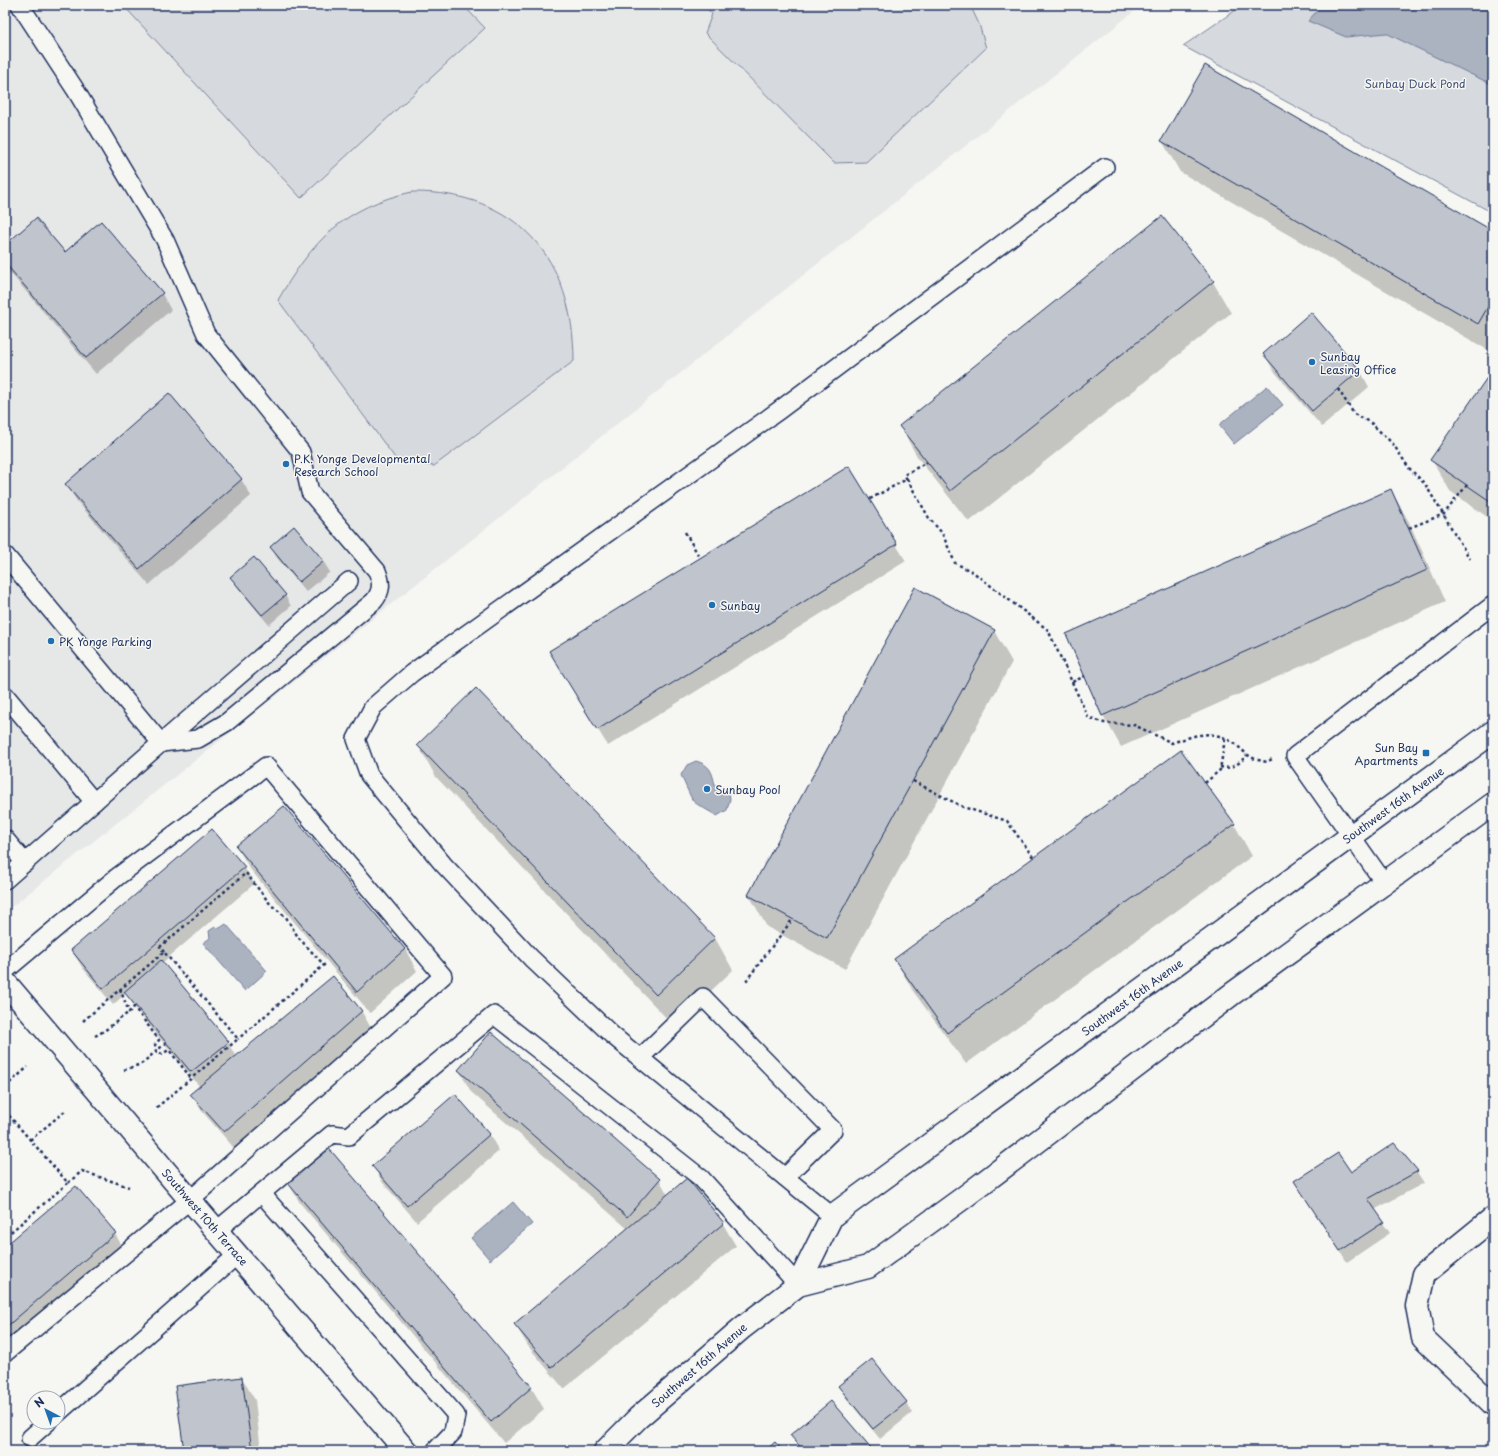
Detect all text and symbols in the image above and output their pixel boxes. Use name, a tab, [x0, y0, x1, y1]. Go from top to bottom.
park label: Sunbay Duck Pond	[1365, 75, 1465, 92]
place label: Sunbay Leasing Office	[1320, 348, 1397, 378]
marker: Sunbay Leasing Office	[1307, 357, 1317, 367]
place label: P.K. Yonge Developmental Research School	[294, 450, 430, 480]
marker: P.K. Yonge Developmental Research School	[281, 459, 291, 469]
place label: Sunbay	[720, 597, 760, 614]
marker: Sunbay	[707, 600, 717, 610]
place label: PK Yonge Parking	[59, 633, 152, 650]
marker: PK Yonge Parking	[46, 636, 56, 646]
place label: Sun Bay Apartments	[1354, 739, 1418, 769]
marker: Sun Bay Apartments	[1421, 748, 1431, 758]
street label: Southwest 16th Avenue	[1339, 762, 1447, 848]
place label: Sunbay Pool	[715, 781, 781, 798]
marker: Sunbay Pool	[702, 784, 712, 794]
street label: Southwest 16th Avenue	[1078, 954, 1186, 1040]
street label: Southwest 10th Terrace	[158, 1165, 252, 1269]
street label: Southwest 16th Avenue	[647, 1319, 751, 1411]
north arrow	[26, 1390, 66, 1430]
text: N	[30, 1393, 48, 1411]

